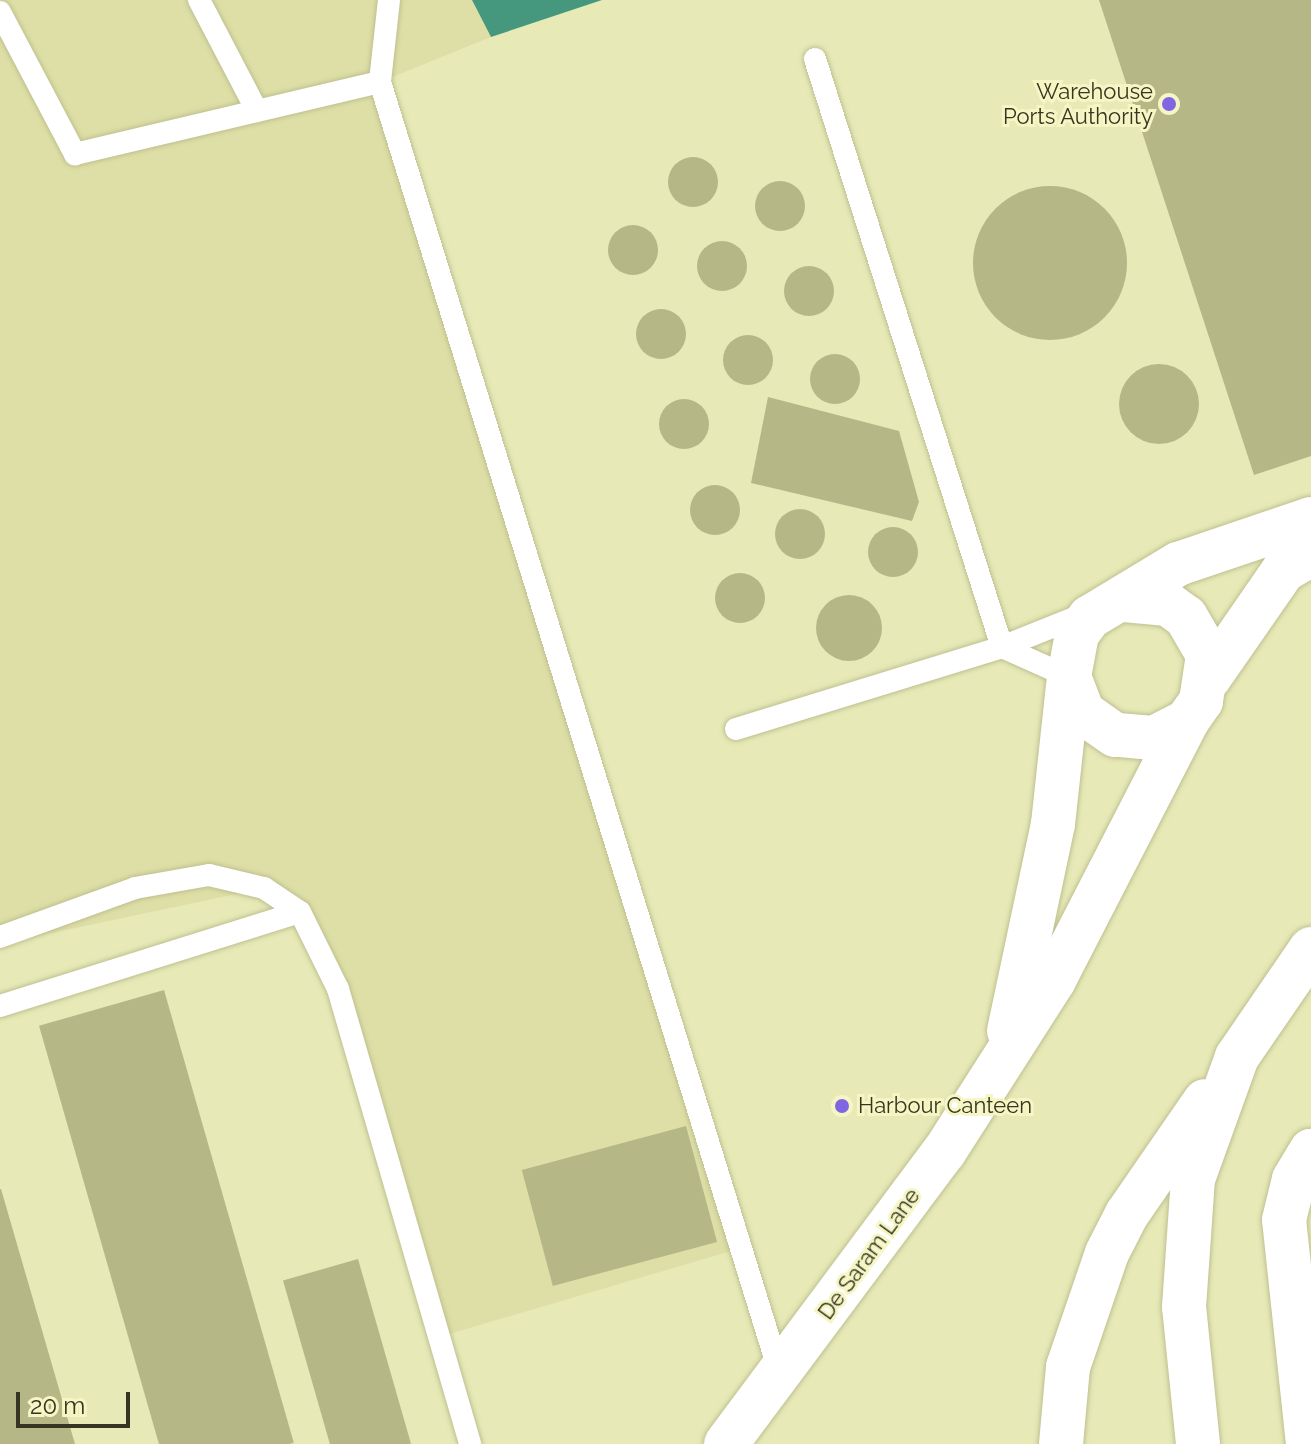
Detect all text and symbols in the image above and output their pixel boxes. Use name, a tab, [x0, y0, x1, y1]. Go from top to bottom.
place label: Warehouse Ports Authority	[1002, 78, 1153, 130]
marker: Warehouse Ports Authority	[1160, 95, 1178, 113]
place label: Harbour Canteen	[858, 1093, 1033, 1119]
marker: Harbour Canteen	[833, 1097, 851, 1115]
street label: De Saram Lane	[813, 1183, 925, 1325]
scale bar	[20, 1376, 134, 1426]
text: 20 m	[30, 1391, 85, 1420]

